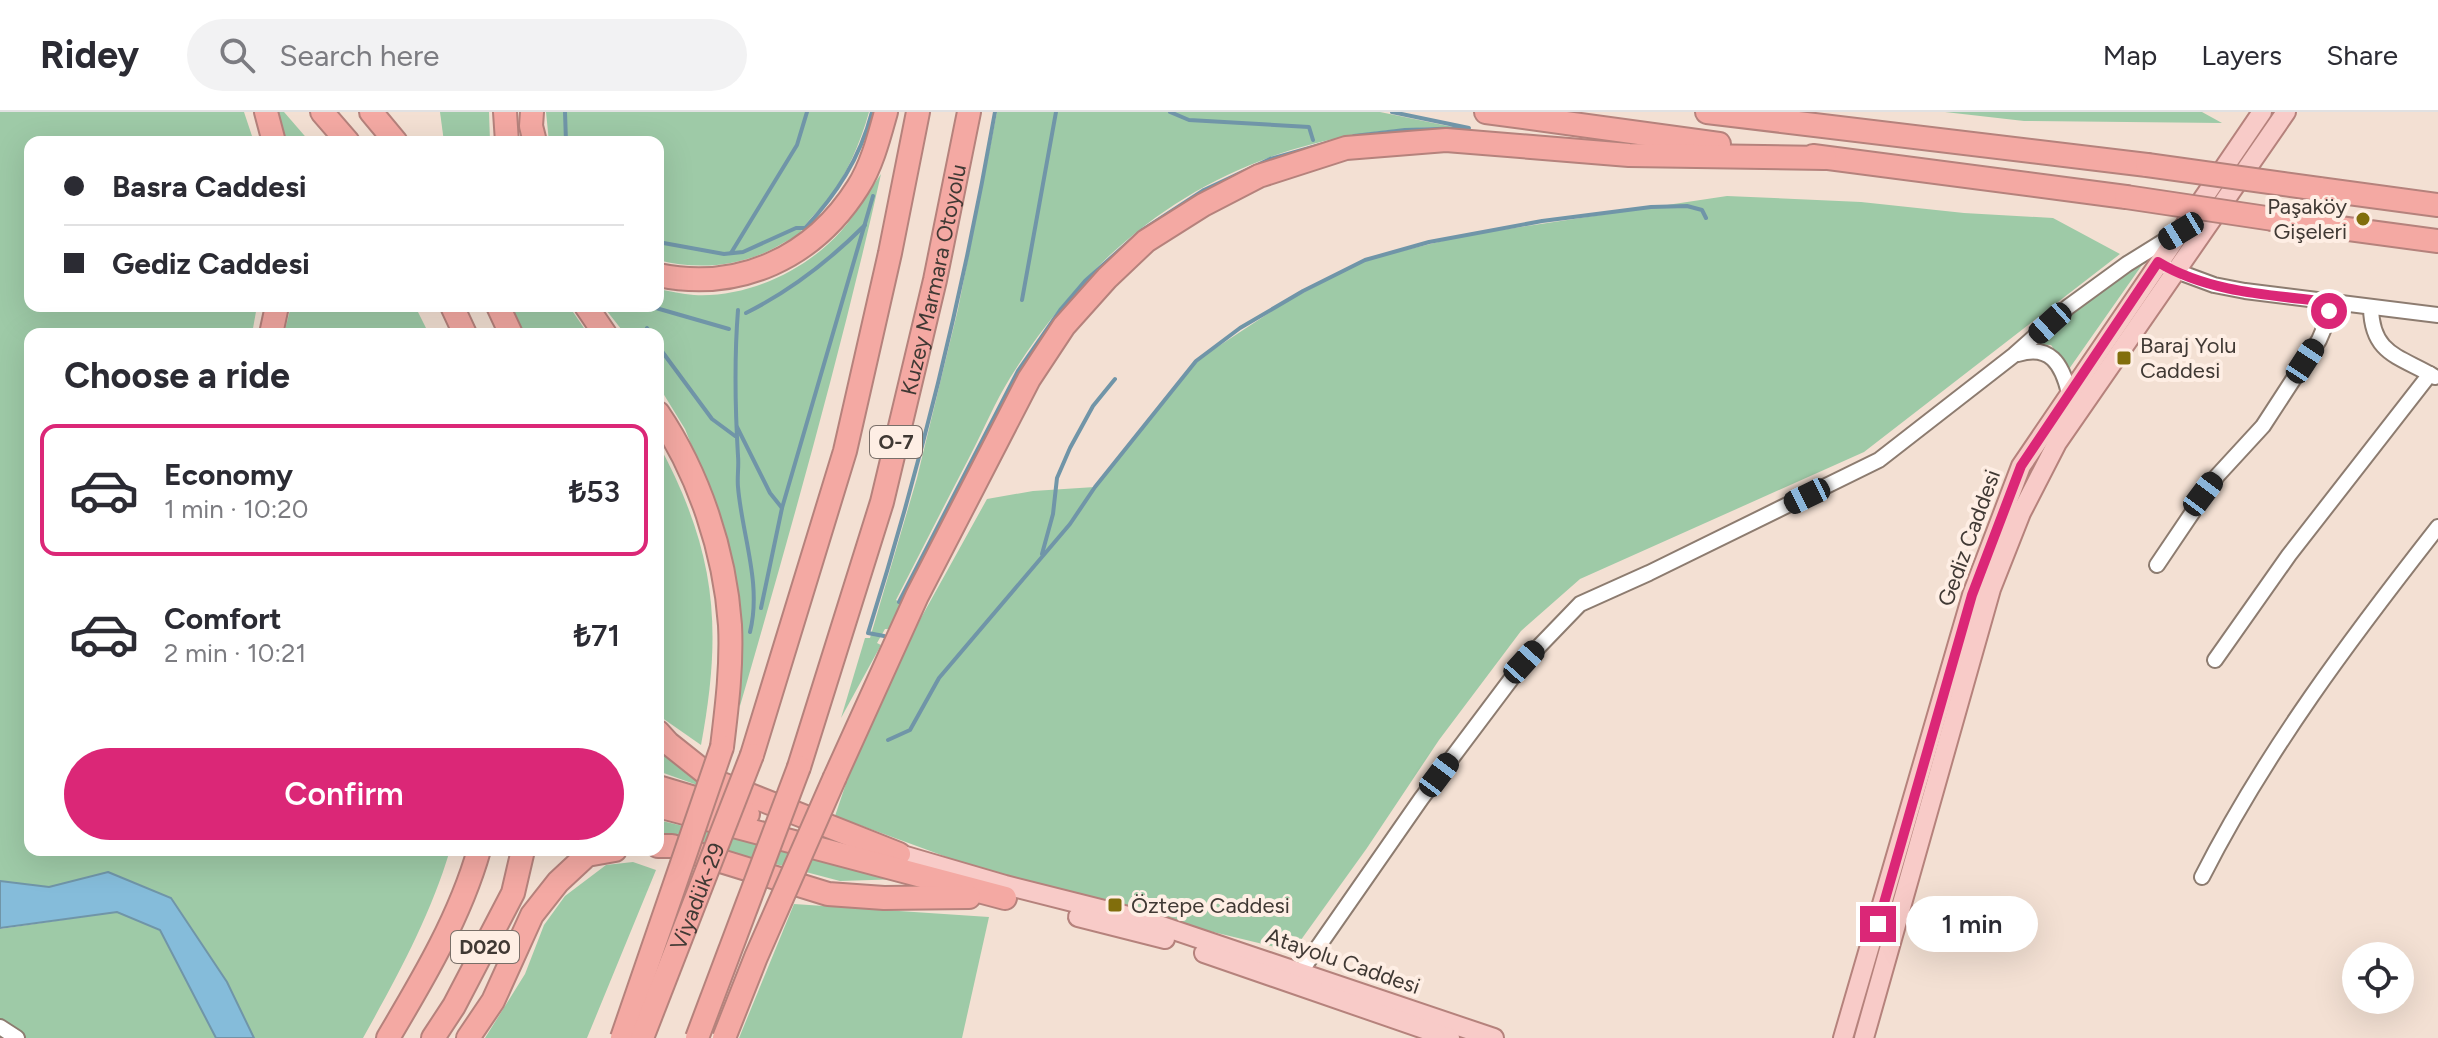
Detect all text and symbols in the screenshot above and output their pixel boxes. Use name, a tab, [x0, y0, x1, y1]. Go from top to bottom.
search box	[187, 19, 747, 91]
text: Ridey	[40, 32, 139, 78]
icon: search	[215, 33, 259, 77]
text: Search here	[279, 37, 439, 74]
text: Map	[2103, 38, 2157, 72]
text: Layers	[2201, 38, 2282, 72]
text: Share	[2326, 38, 2398, 72]
street label: Kuzey Marmara Otoyolu	[895, 162, 972, 398]
text: Basra Caddesi	[112, 168, 307, 205]
place label: Paşaköy Gişeleri	[2267, 193, 2347, 245]
car	[2154, 208, 2208, 254]
marker: Paşaköy Gişeleri	[2354, 210, 2372, 228]
text: Gediz Caddesi	[112, 245, 310, 282]
route start	[2311, 293, 2347, 329]
car	[2024, 298, 2076, 348]
place label: Baraj Yolu Caddesi	[2140, 332, 2237, 384]
car	[2282, 334, 2328, 388]
marker: Baraj Yolu Caddesi	[2115, 349, 2133, 367]
text: Choose a ride	[64, 354, 290, 397]
road number: O-7	[870, 426, 922, 458]
icon: car	[68, 454, 140, 526]
text: Economy	[164, 456, 293, 493]
street label: Gediz Caddesi	[1932, 466, 2006, 610]
car	[2179, 468, 2227, 520]
text: ₺53	[569, 473, 620, 510]
car	[1780, 475, 1834, 517]
text: 1 min · 10:20	[164, 493, 308, 525]
icon: car	[68, 598, 140, 670]
text: Comfort	[164, 600, 282, 637]
text: ₺71	[574, 617, 620, 654]
car	[1499, 636, 1549, 688]
text: 2 min · 10:21	[164, 637, 306, 669]
button: Confirm	[64, 748, 624, 840]
car	[1415, 749, 1463, 801]
street label: Viyadük-29	[664, 839, 730, 954]
place label: Öztepe Caddesi	[1131, 892, 1290, 919]
marker: Öztepe Caddesi	[1106, 896, 1124, 914]
callout: 1 min	[1906, 896, 2038, 952]
route end	[1860, 906, 1896, 942]
text: 1 min	[1942, 908, 2002, 940]
street label: Atayolu Caddesi	[1262, 922, 1424, 1000]
road number: D020	[451, 931, 519, 963]
map controls	[2342, 942, 2414, 1014]
button: locate	[2342, 942, 2414, 1014]

